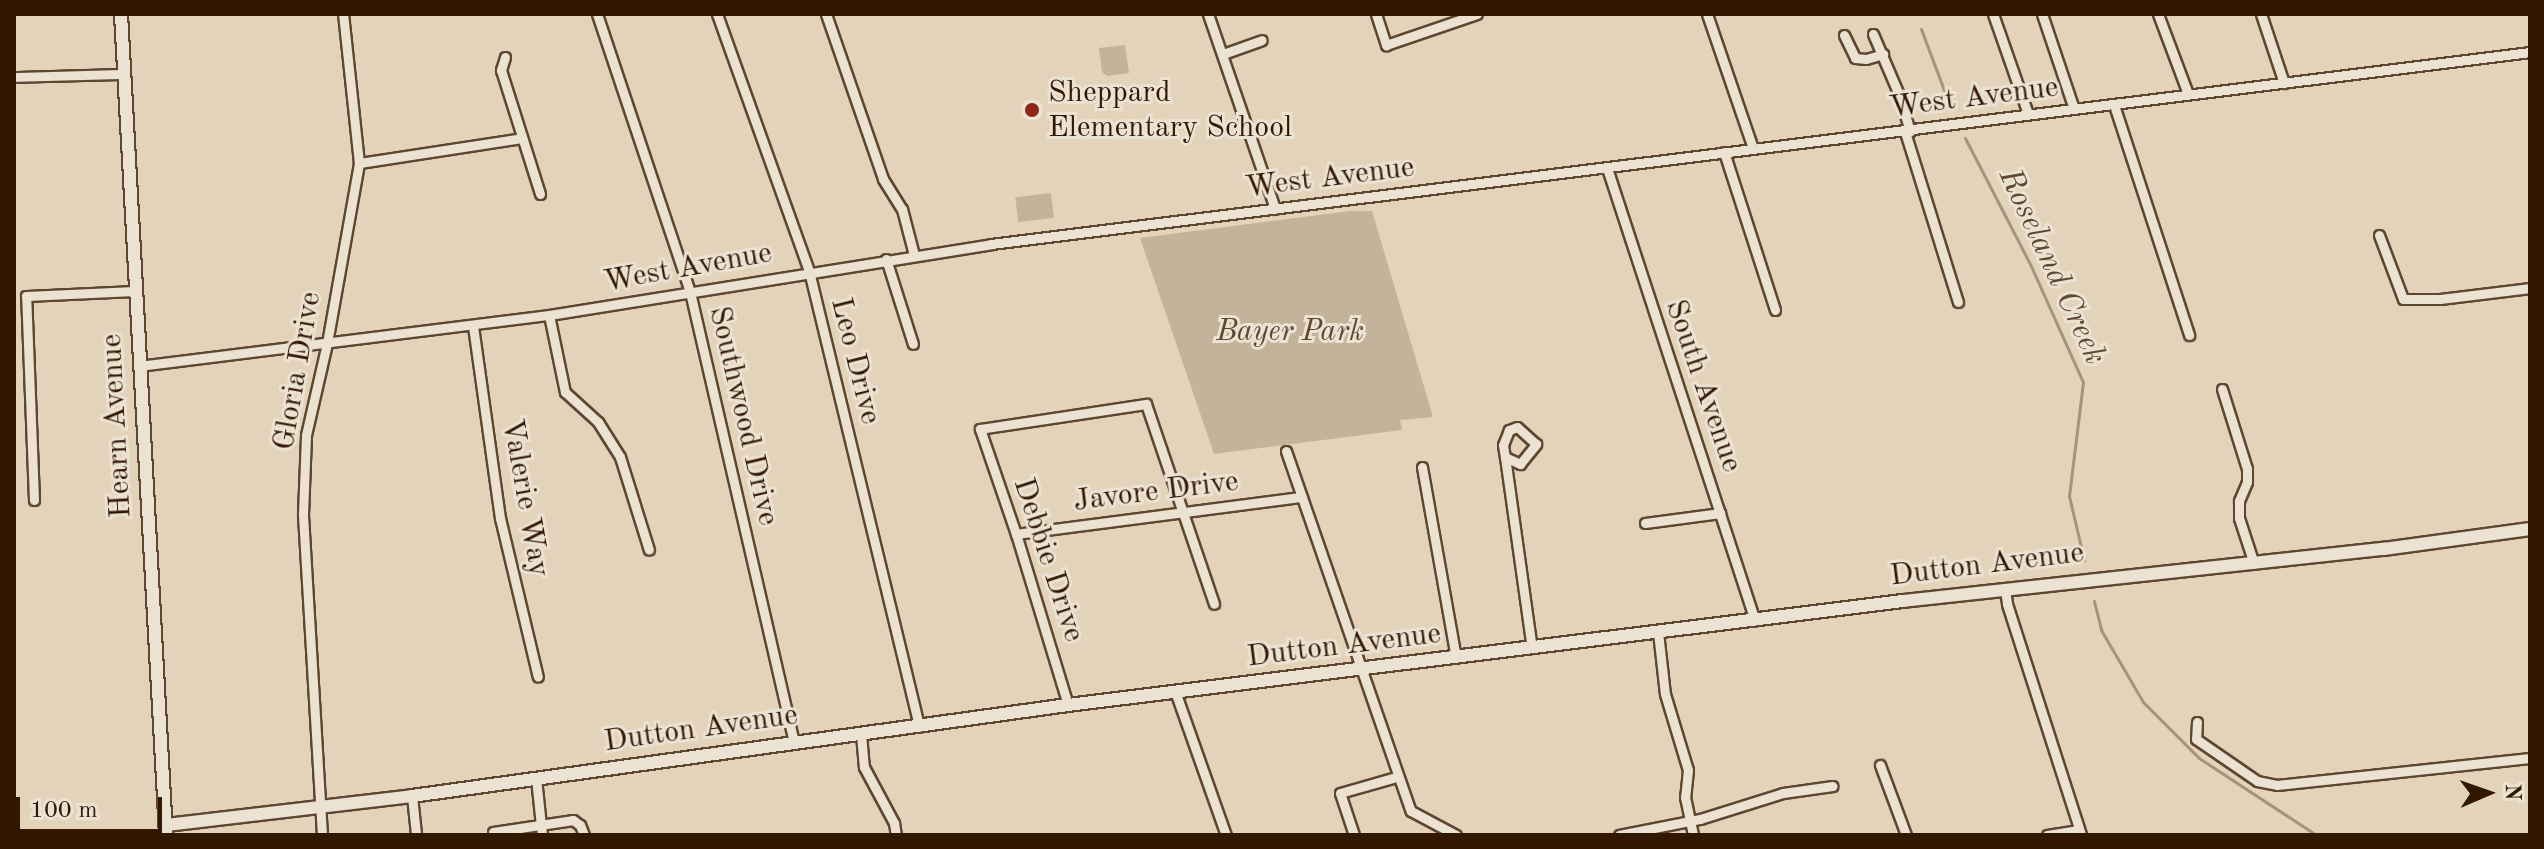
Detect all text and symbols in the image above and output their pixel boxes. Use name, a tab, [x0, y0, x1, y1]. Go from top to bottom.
street label: West Avenue	[1887, 70, 2061, 126]
place label: Sheppard Elementary School	[1048, 75, 1292, 146]
marker: Sheppard Elementary School	[1023, 101, 1041, 119]
street label: West Avenue	[1243, 150, 1417, 206]
water label: Roseland Creek	[1989, 163, 2113, 371]
street label: West Avenue	[601, 235, 775, 301]
street label: Gloria Drive	[266, 289, 330, 453]
street label: Leo Drive	[822, 294, 888, 428]
street label: South Avenue	[1657, 295, 1749, 477]
street label: Southwood Drive	[700, 303, 786, 529]
park label: Bayer Park	[1216, 314, 1364, 350]
street label: Hearn Avenue	[94, 333, 140, 519]
street label: Valerie Way	[493, 416, 557, 580]
street label: Javore Drive	[1071, 464, 1241, 520]
street label: Debbie Drive	[1005, 473, 1091, 647]
street label: Dutton Avenue	[1888, 535, 2086, 595]
street label: Dutton Avenue	[1245, 616, 1443, 676]
street label: Dutton Avenue	[602, 698, 800, 760]
north arrow	[2448, 753, 2528, 833]
scale bar	[20, 781, 166, 831]
text: N	[2501, 783, 2523, 801]
text: 100 m	[30, 799, 98, 823]

